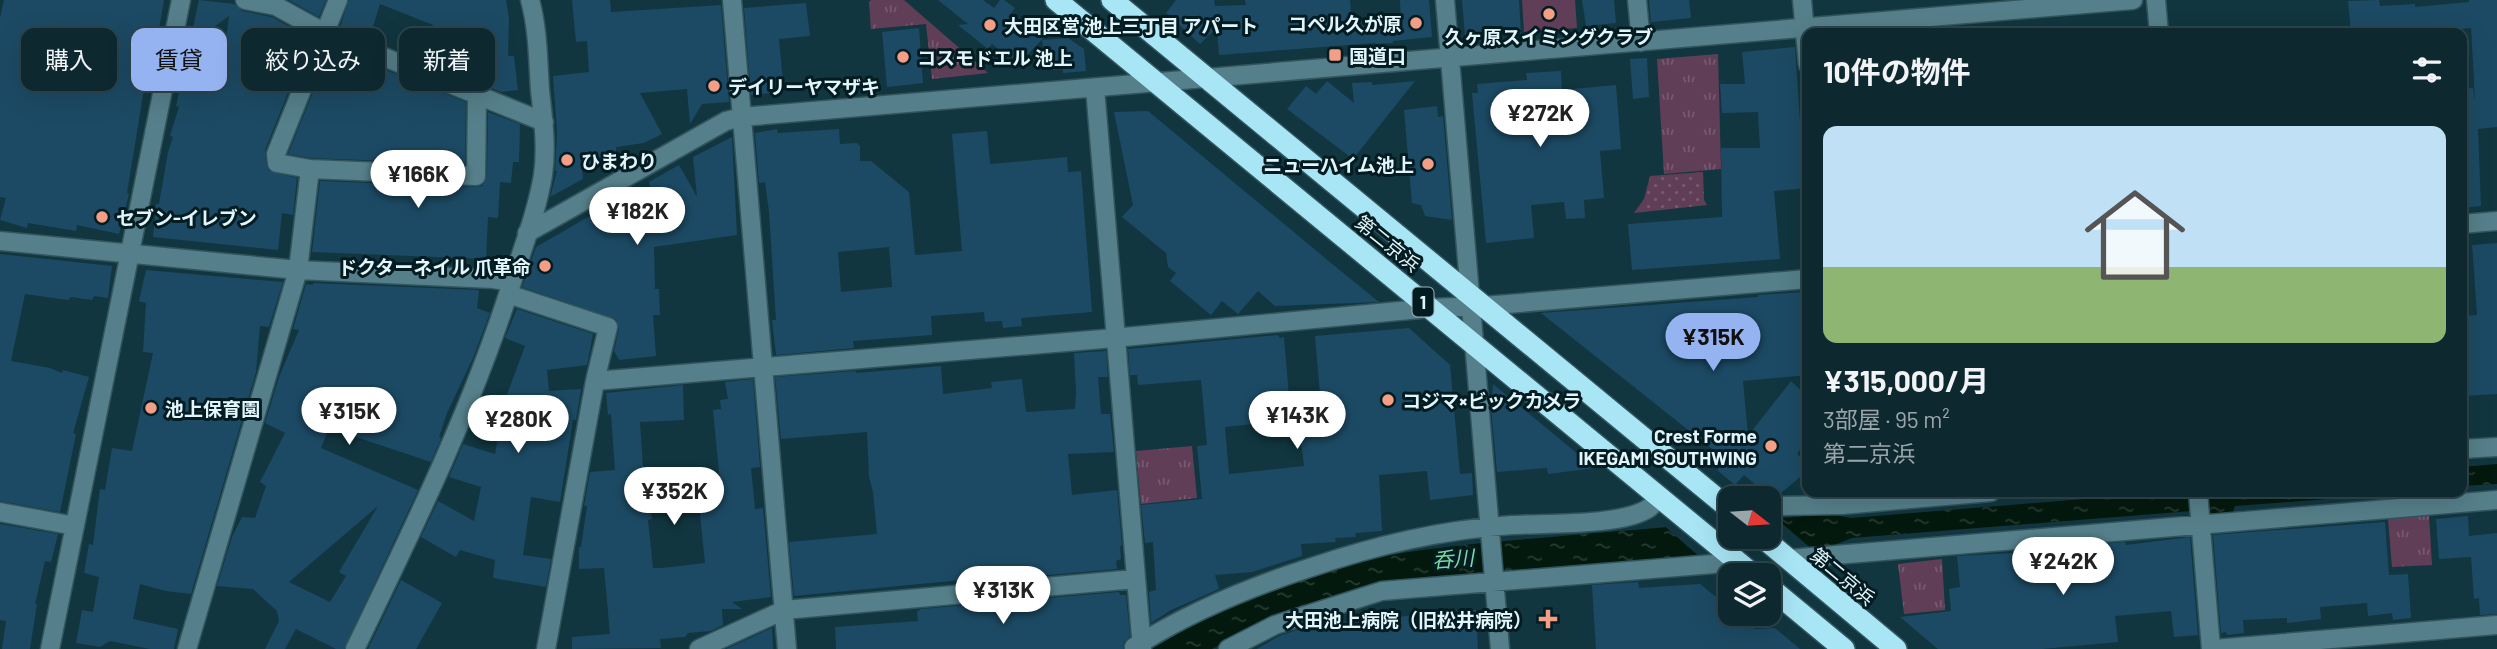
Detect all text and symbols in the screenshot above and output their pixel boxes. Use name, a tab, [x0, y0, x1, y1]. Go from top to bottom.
marker: 久ヶ原スイミングクラブ	[1541, 6, 1557, 22]
place label: コペル久が原	[1288, 12, 1402, 35]
place label: 大田区営 池上三丁目 アパート	[1004, 14, 1258, 37]
marker: コペル久が原	[1408, 15, 1424, 31]
marker: 大田区営 池上三丁目 アパート	[982, 17, 998, 33]
place label: 久ヶ原スイミングクラブ	[1445, 25, 1653, 48]
chip: 購入	[21, 28, 117, 91]
chip: 賃貸	[131, 28, 227, 91]
chip: 絞り込み	[241, 28, 385, 91]
chip: 新着	[399, 28, 495, 91]
place label: 国道口	[1349, 44, 1406, 67]
place label: コスモドエル 池上	[917, 46, 1073, 69]
marker: 国道口	[1327, 47, 1343, 63]
marker: コスモドエル 池上	[895, 49, 911, 65]
icon: filters	[2408, 51, 2446, 89]
text: 10件の物件	[1823, 53, 1971, 89]
place label: デイリーヤマザキ	[728, 75, 880, 98]
marker: デイリーヤマザキ	[706, 78, 722, 94]
pin: ¥272K	[1491, 90, 1589, 149]
text: ¥272K	[1506, 98, 1574, 126]
place label: ひまわり	[581, 149, 657, 172]
pin: ¥166K	[369, 150, 467, 210]
marker: ひまわり	[559, 152, 575, 168]
place label: ニューハイム池上	[1263, 153, 1414, 176]
marker: ニューハイム池上	[1420, 156, 1436, 172]
text: ¥166K	[386, 159, 450, 187]
icon: home	[2072, 172, 2198, 298]
pin: ¥182K	[588, 188, 686, 247]
text: ¥182K	[605, 196, 669, 224]
place label: セブン-イレブン	[116, 206, 257, 229]
marker: セブン-イレブン	[94, 209, 110, 225]
street label: 第二京浜	[1351, 210, 1425, 276]
place label: ドクターネイル 爪革命	[338, 255, 531, 278]
marker: ドクターネイル 爪革命	[537, 258, 553, 274]
road number: 1	[1412, 288, 1434, 316]
pin: ¥315K	[1664, 314, 1762, 373]
text: ¥315K	[1681, 322, 1745, 350]
text: ¥315,000/月	[1823, 362, 1989, 398]
pin: ¥315K	[300, 388, 398, 447]
place label: コジマ×ビックカメラ	[1402, 389, 1581, 412]
pin: ¥143K	[1248, 392, 1346, 451]
marker: コジマ×ビックカメラ	[1380, 392, 1396, 408]
text: ¥315K	[317, 396, 381, 424]
pin: ¥280K	[469, 396, 567, 455]
place label: 池上保育園	[165, 397, 260, 420]
marker: 池上保育園	[143, 400, 159, 416]
text: ¥143K	[1265, 400, 1329, 428]
text: ¥280K	[484, 404, 552, 432]
text: 3部屋 · 95 m²	[1823, 405, 1950, 433]
place label: Crest Forme IKEGAMI SOUTHWING	[1579, 424, 1757, 469]
marker: Crest Forme IKEGAMI SOUTHWING	[1763, 438, 1779, 454]
text: 第二京浜	[1823, 439, 1915, 467]
pin: ¥352K	[625, 468, 723, 527]
text: ¥352K	[640, 476, 708, 504]
north arrow	[1718, 486, 1782, 550]
map controls	[1718, 486, 1781, 626]
pin: ¥242K	[2014, 538, 2112, 597]
street label: 第二京浜	[1806, 543, 1880, 609]
water label: 呑川	[1431, 544, 1477, 572]
text: ¥242K	[2028, 546, 2098, 574]
button: layers	[1718, 563, 1781, 626]
pin: ¥313K	[954, 566, 1052, 626]
text: ¥313K	[971, 575, 1035, 603]
place label: 大田池上病院（旧松井病院）	[1285, 608, 1532, 631]
marker: 大田池上病院（旧松井病院）	[1538, 609, 1558, 629]

